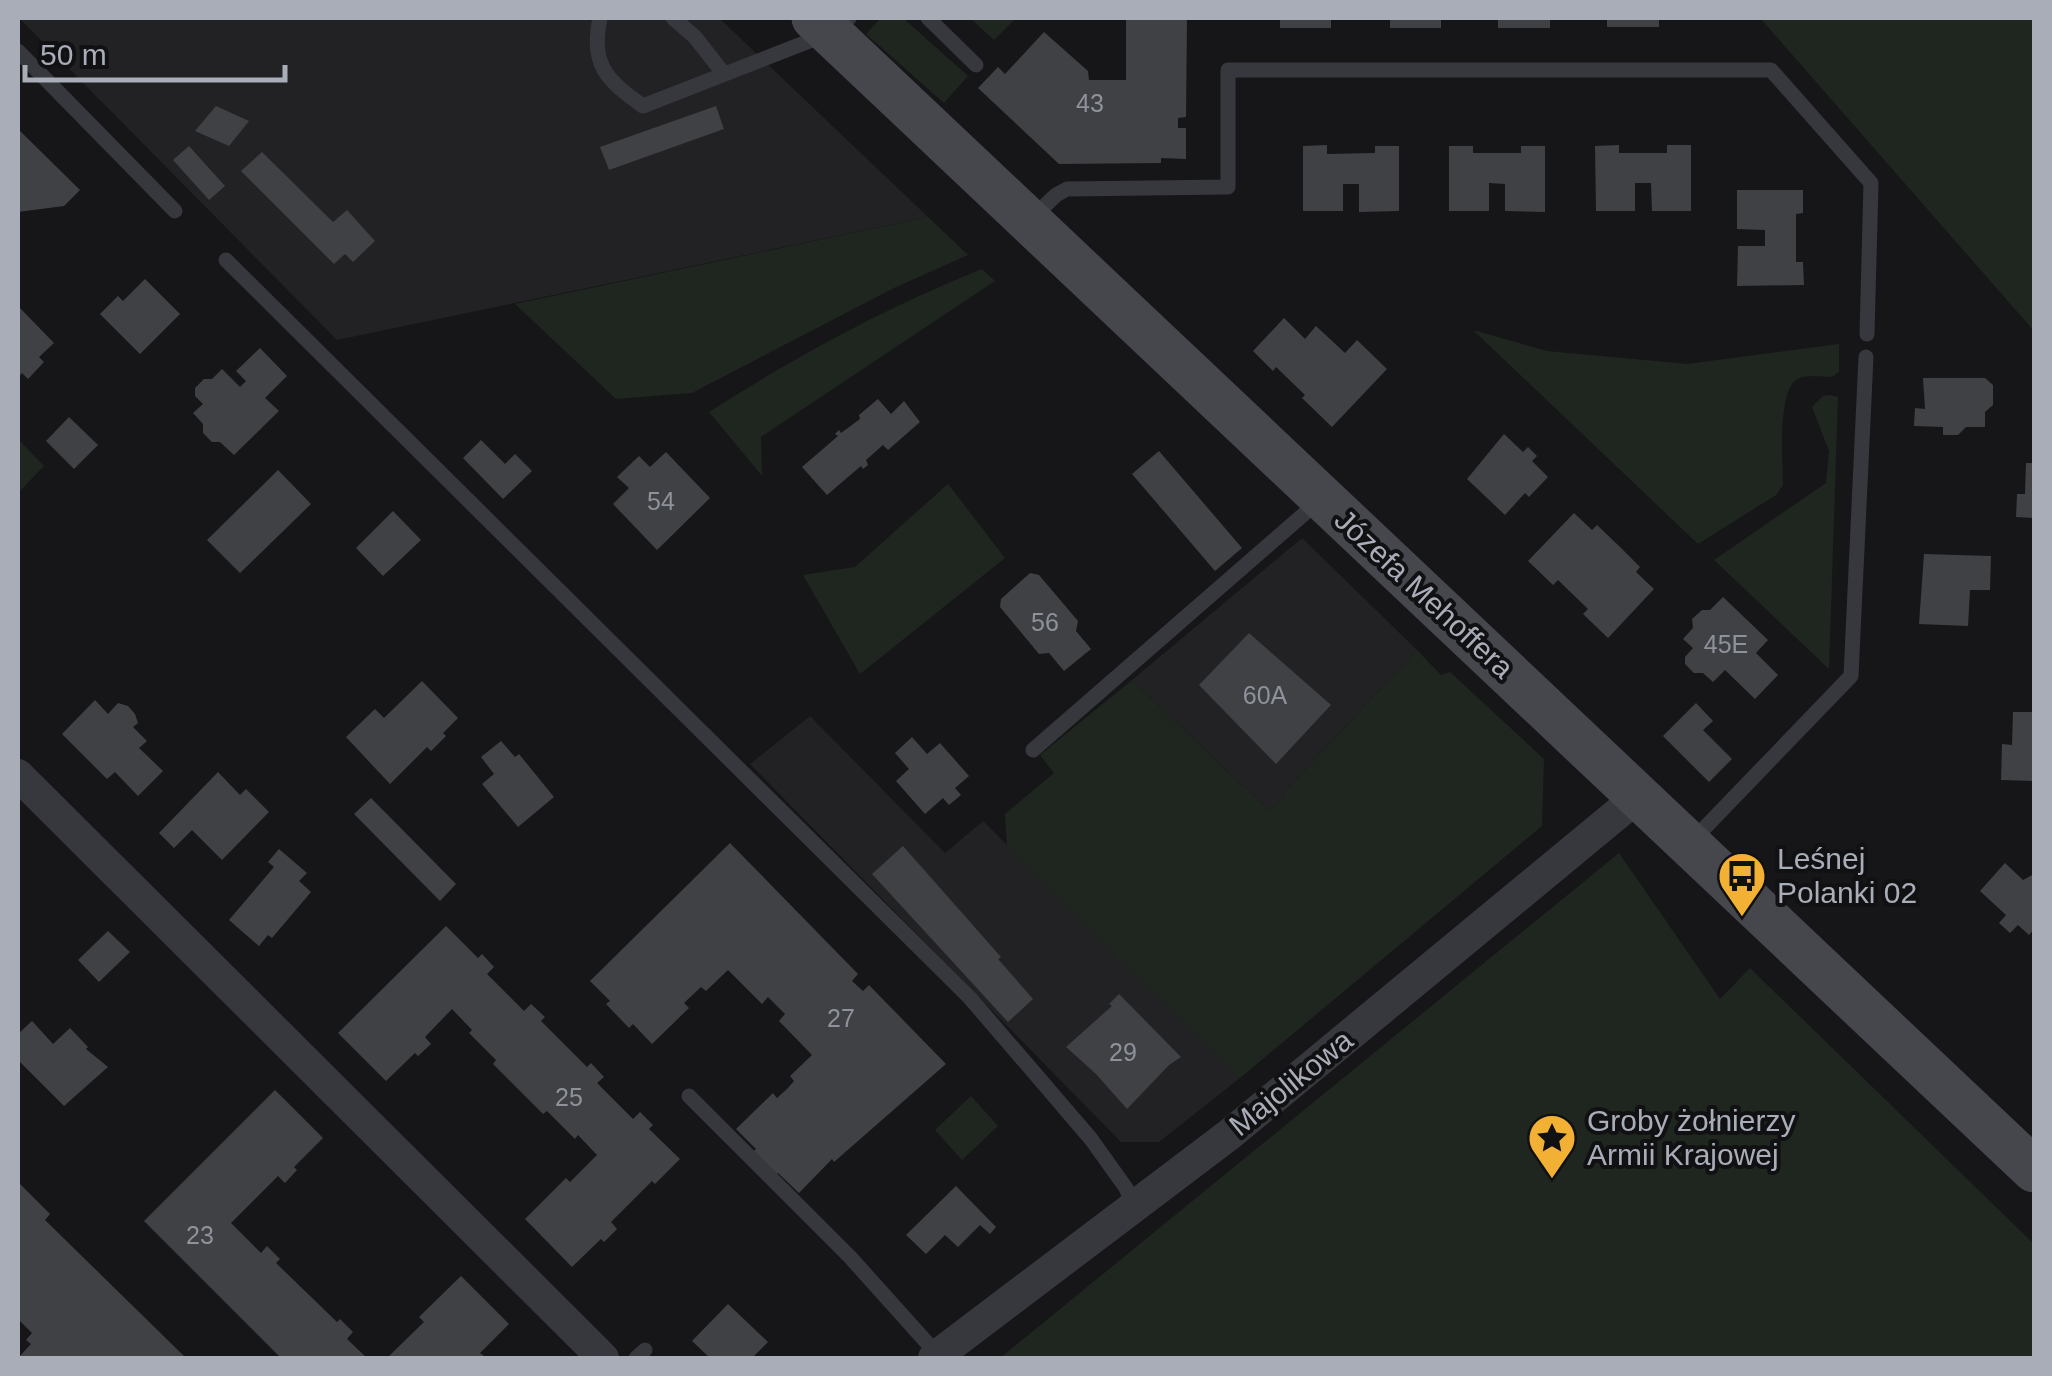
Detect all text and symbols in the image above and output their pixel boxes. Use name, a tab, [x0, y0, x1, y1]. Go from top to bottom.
scale bar	[25, 20, 285, 82]
text: 50 m	[40, 38, 107, 71]
house number: 43	[1076, 89, 1104, 117]
house number: 54	[647, 487, 675, 515]
street label: Józefa Mehoffera	[1329, 503, 1520, 685]
house number: 56	[1031, 608, 1059, 636]
house number: 45E	[1704, 630, 1748, 658]
house number: 60A	[1243, 681, 1288, 709]
place label: Leśnej Polanki 02	[1777, 842, 1917, 909]
bus stop icon: Leśnej Polanki 02	[1716, 850, 1768, 918]
house number: 27	[827, 1004, 855, 1032]
street label: Majolikowa	[1223, 1023, 1359, 1142]
house number: 29	[1109, 1038, 1137, 1066]
house number: 25	[555, 1083, 583, 1111]
place label: Groby żołnierzy Armii Krajowej	[1587, 1104, 1795, 1171]
place icon: Groby żołnierzy Armii Krajowej	[1526, 1112, 1578, 1180]
house number: 23	[186, 1221, 214, 1249]

